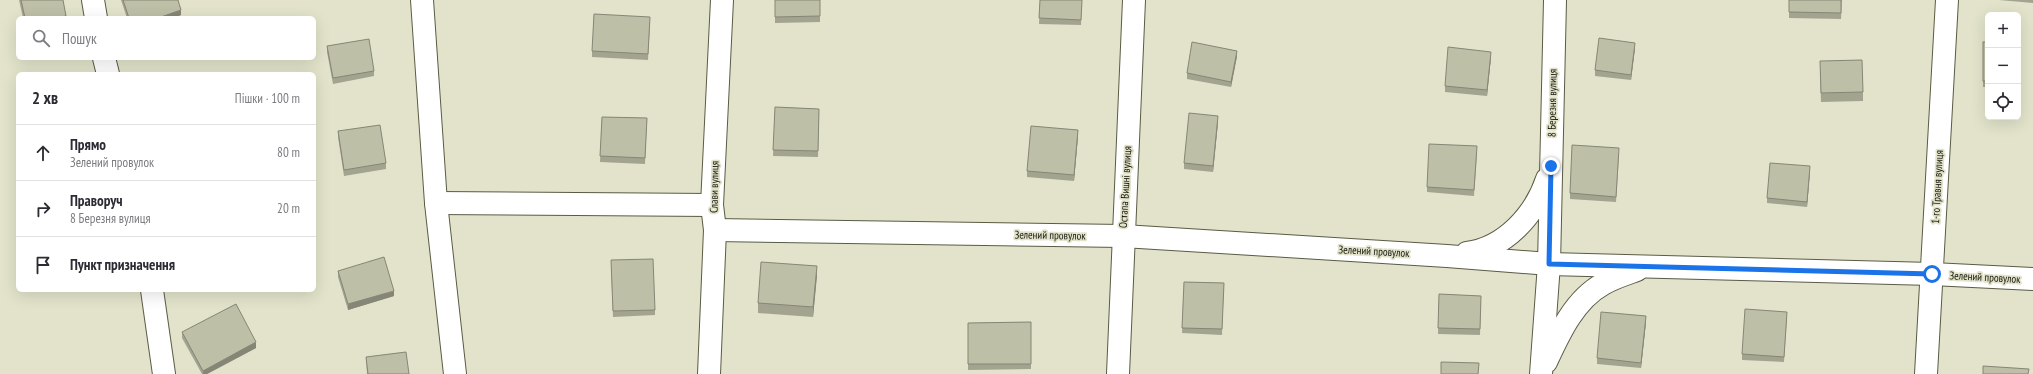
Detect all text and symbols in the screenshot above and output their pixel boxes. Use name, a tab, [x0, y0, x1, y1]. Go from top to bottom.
map controls	[1985, 12, 2021, 120]
button: +	[1985, 12, 2021, 48]
search box	[16, 16, 316, 60]
icon: search	[30, 27, 52, 49]
text: Пошук	[62, 29, 97, 48]
button: −	[1985, 48, 2021, 84]
street label: 8 Березня вулиця	[1544, 69, 1560, 137]
button: locate	[1985, 84, 2021, 120]
text: 2 хв	[32, 87, 58, 109]
text: Пішки · 100 m	[235, 90, 300, 107]
text: Прямо	[70, 135, 106, 154]
icon: ahead	[32, 142, 54, 164]
text: 80 m	[277, 144, 300, 161]
street label: Остапа Вишні вулиця	[1116, 146, 1134, 228]
street label: 1-го Травня вулиця	[1928, 150, 1946, 224]
text: Зелений провулок	[70, 154, 154, 171]
route end	[1542, 157, 1560, 175]
street label: Слави вулиця	[707, 161, 721, 213]
text: Праворуч	[70, 191, 123, 210]
icon: right	[32, 198, 54, 220]
text: 20 m	[277, 200, 300, 217]
text: 8 Березня вулиця	[70, 210, 151, 227]
street label: Зелений провулок	[1014, 227, 1086, 243]
street label: Зелений провулок	[1338, 242, 1411, 260]
icon: arrive	[32, 254, 54, 276]
text: Пункт призначення	[70, 255, 175, 274]
route start	[1923, 265, 1941, 283]
street label: Зелений провулок	[1949, 268, 2022, 286]

